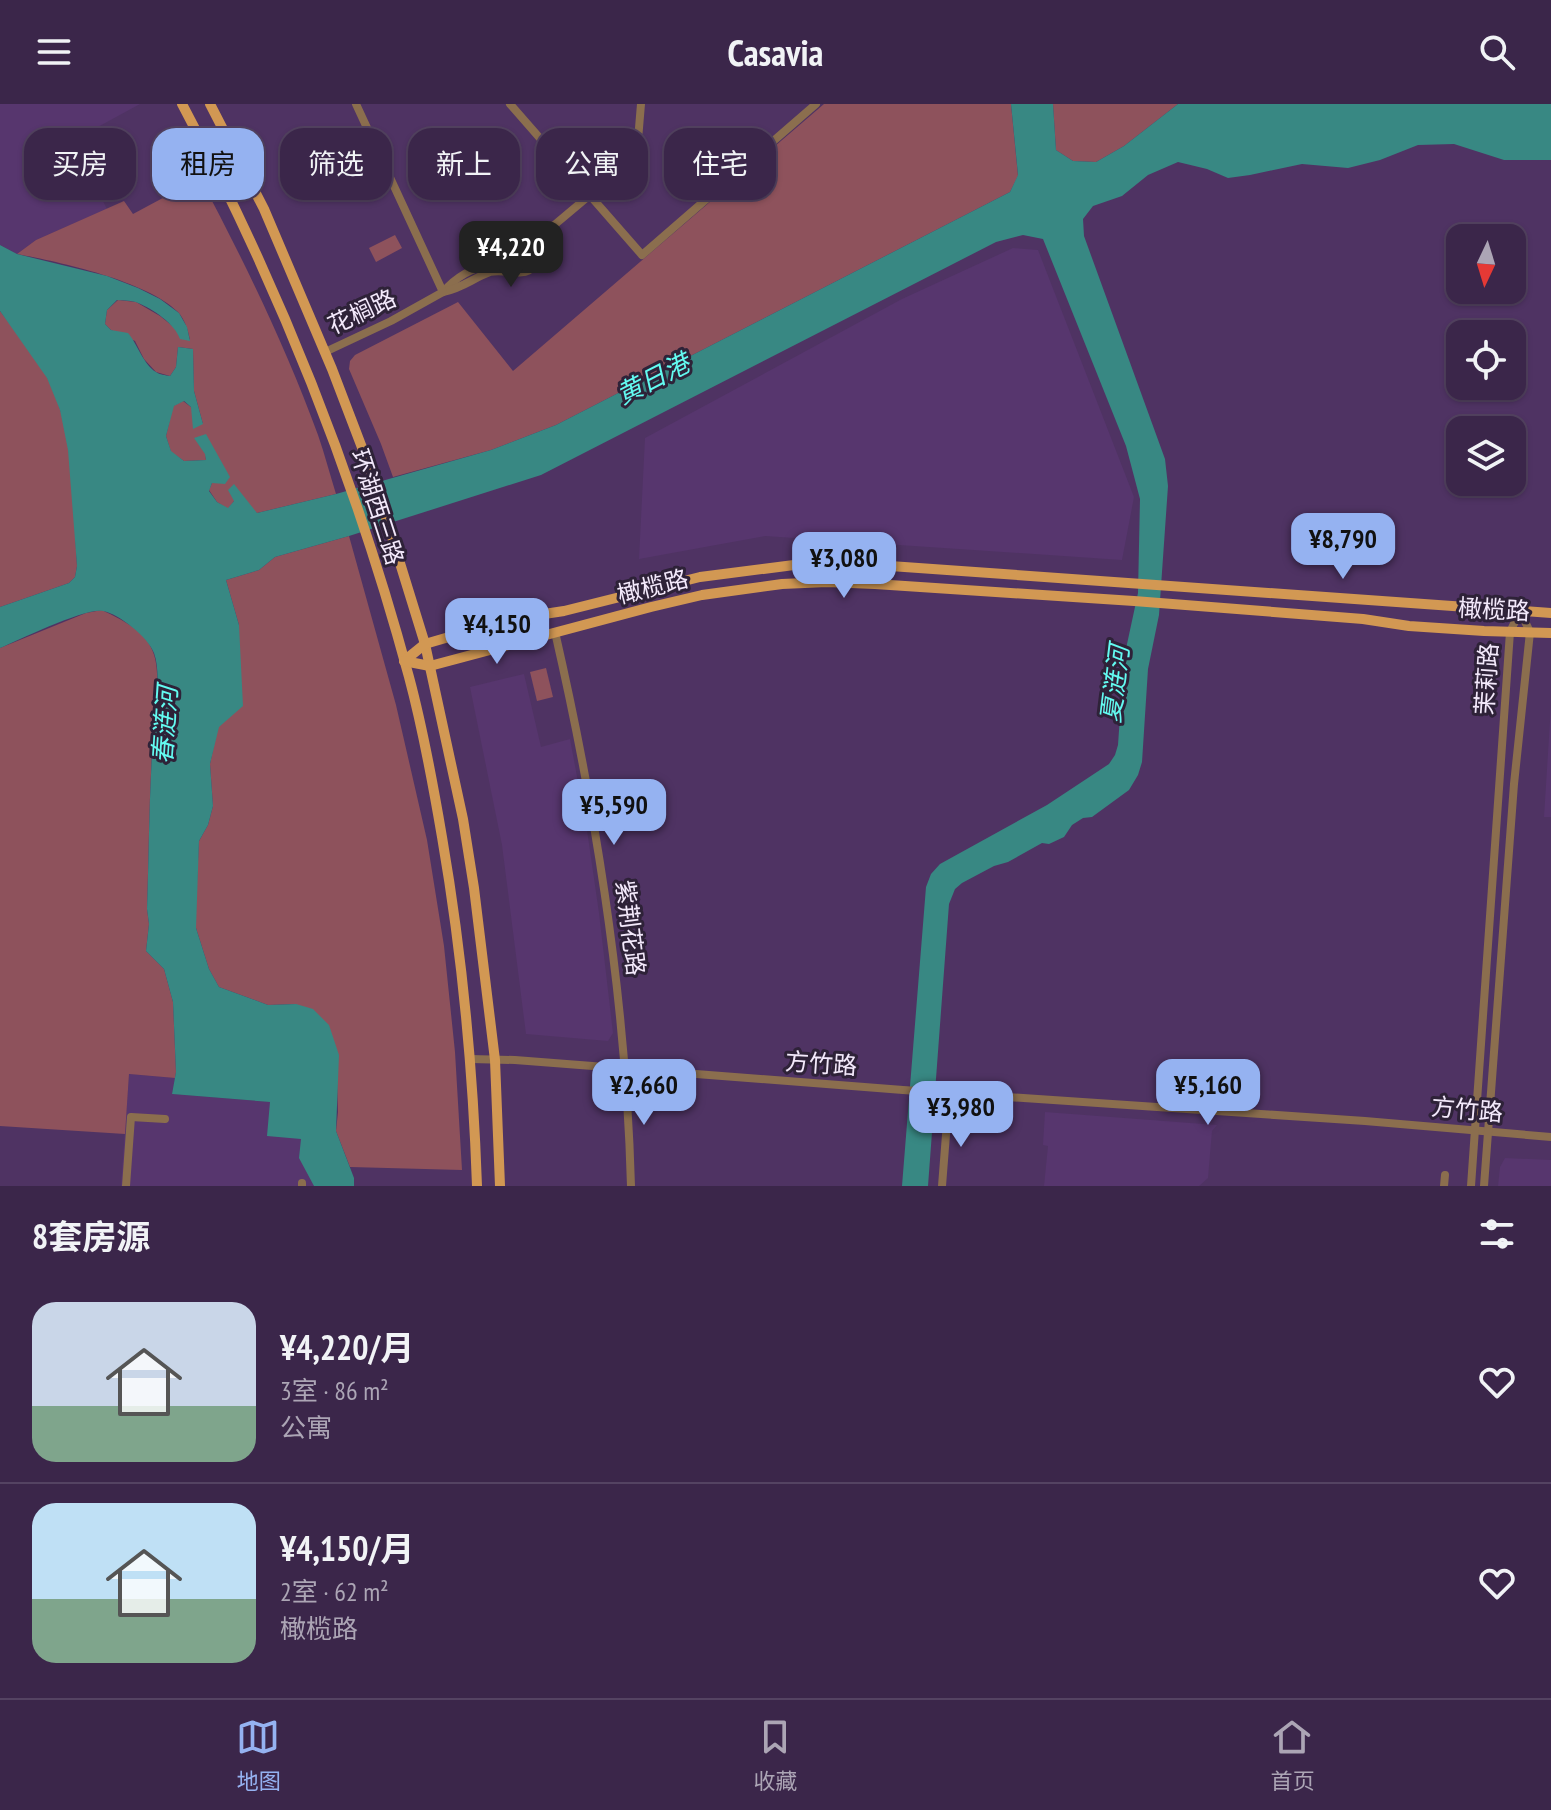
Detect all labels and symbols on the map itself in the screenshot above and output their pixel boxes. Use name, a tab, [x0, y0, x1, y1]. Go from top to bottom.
pin: ¥4,220	[446, 221, 576, 289]
north arrow	[1446, 224, 1526, 304]
street label: 花榈路	[323, 282, 401, 341]
water label: 黄日港	[611, 344, 699, 411]
street label: 环湖西三路	[344, 445, 411, 569]
pin: ¥8,790	[1278, 513, 1408, 581]
pin: ¥3,080	[779, 532, 909, 600]
street label: 橄榄路	[614, 563, 692, 610]
street label: 橄榄路	[1457, 592, 1531, 627]
pin: ¥4,150	[432, 598, 562, 666]
water label: 夏涟河	[1093, 638, 1136, 725]
street label: 茉莉路	[1469, 642, 1504, 716]
water label: 春涟河	[145, 680, 184, 765]
pin: ¥5,590	[549, 779, 679, 847]
street label: 紫荆花路	[609, 878, 652, 977]
street label: 方竹路	[784, 1046, 858, 1081]
pin: ¥2,660	[579, 1059, 709, 1127]
pin: ¥5,160	[1143, 1059, 1273, 1127]
pin: ¥3,980	[896, 1081, 1026, 1149]
street label: 方竹路	[1430, 1091, 1504, 1128]

